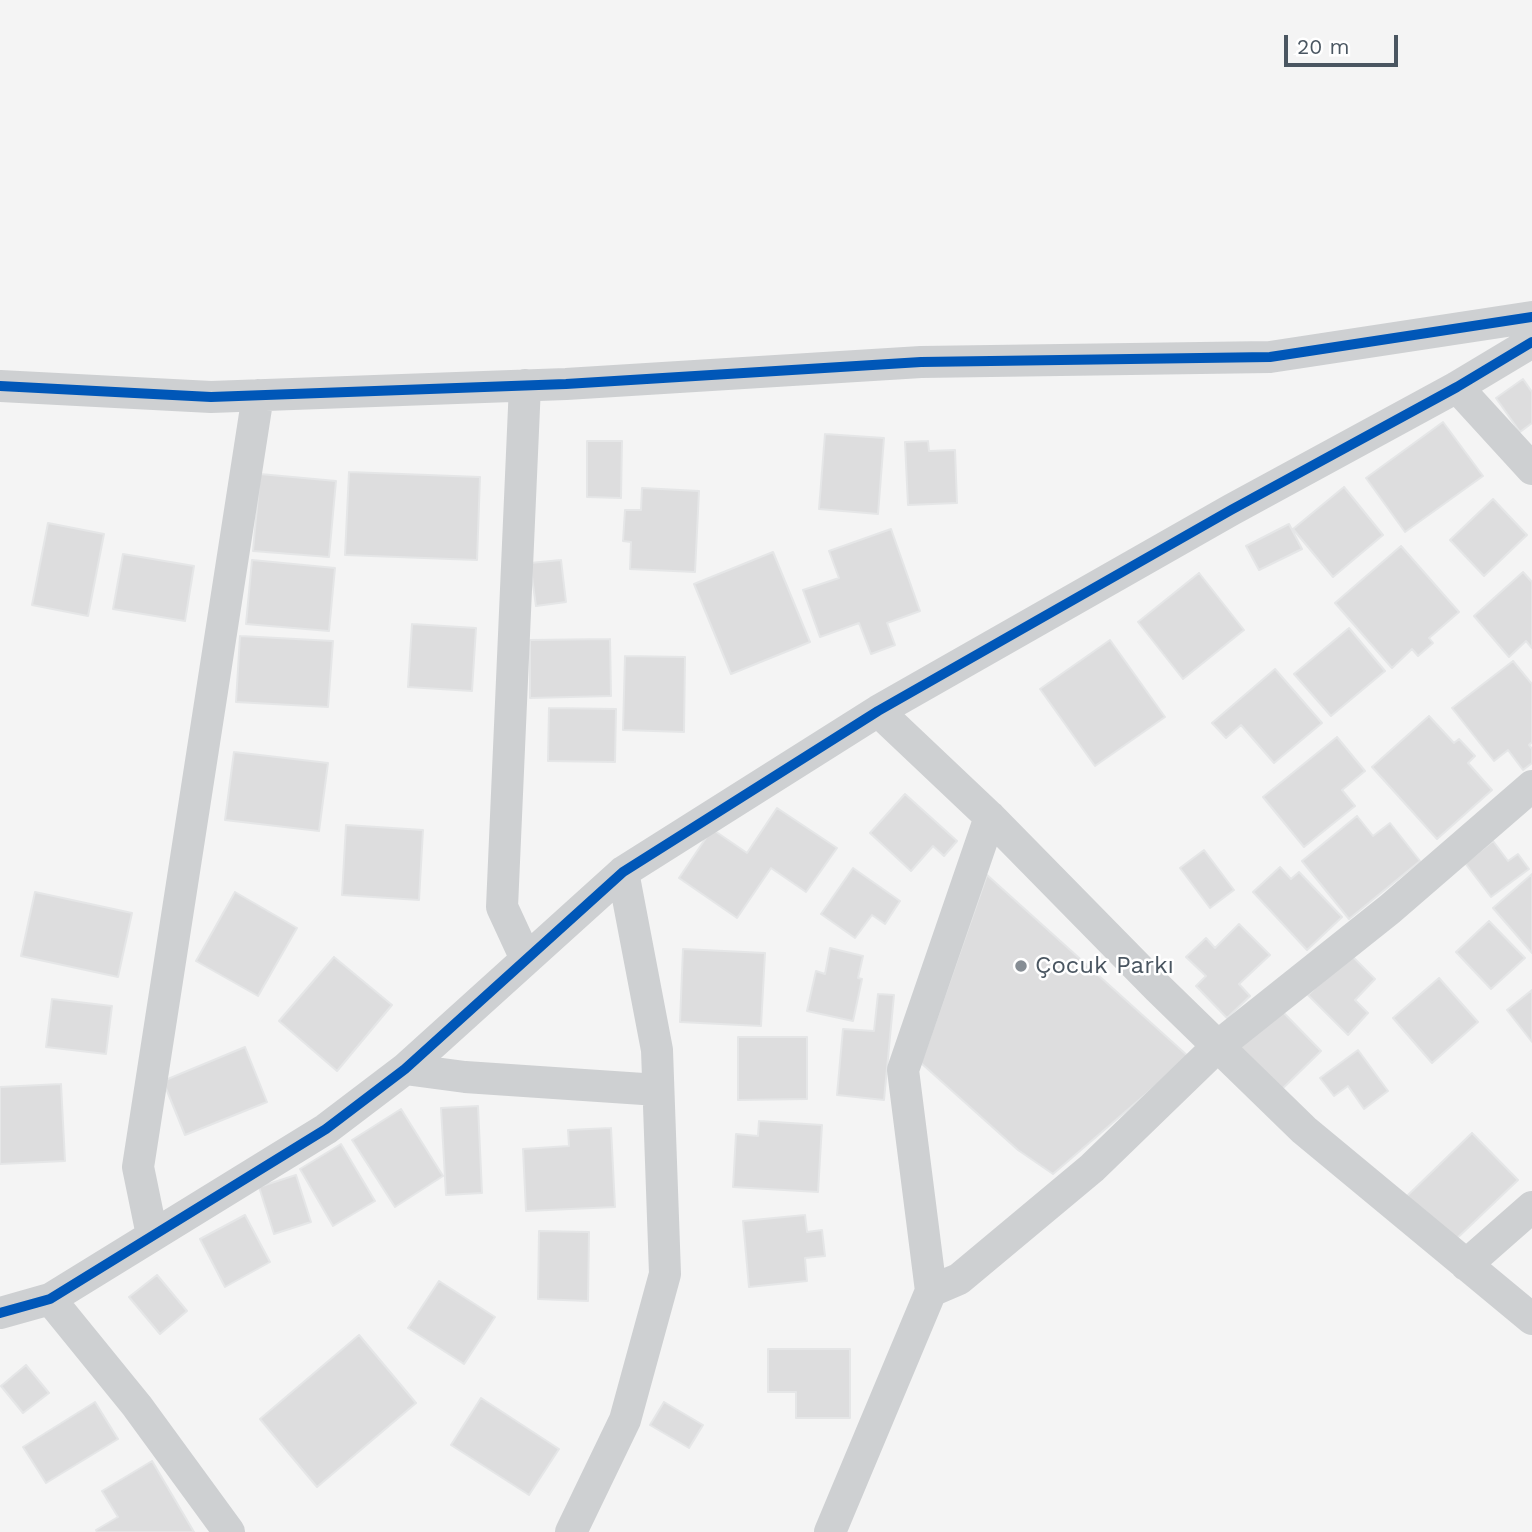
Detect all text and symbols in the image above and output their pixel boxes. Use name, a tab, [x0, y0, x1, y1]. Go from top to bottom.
scale bar	[1287, 21, 1401, 65]
text: 20 m	[1297, 34, 1349, 59]
place label: Çocuk Parkı	[1035, 952, 1174, 980]
marker: Çocuk Parkı	[1013, 958, 1029, 974]

